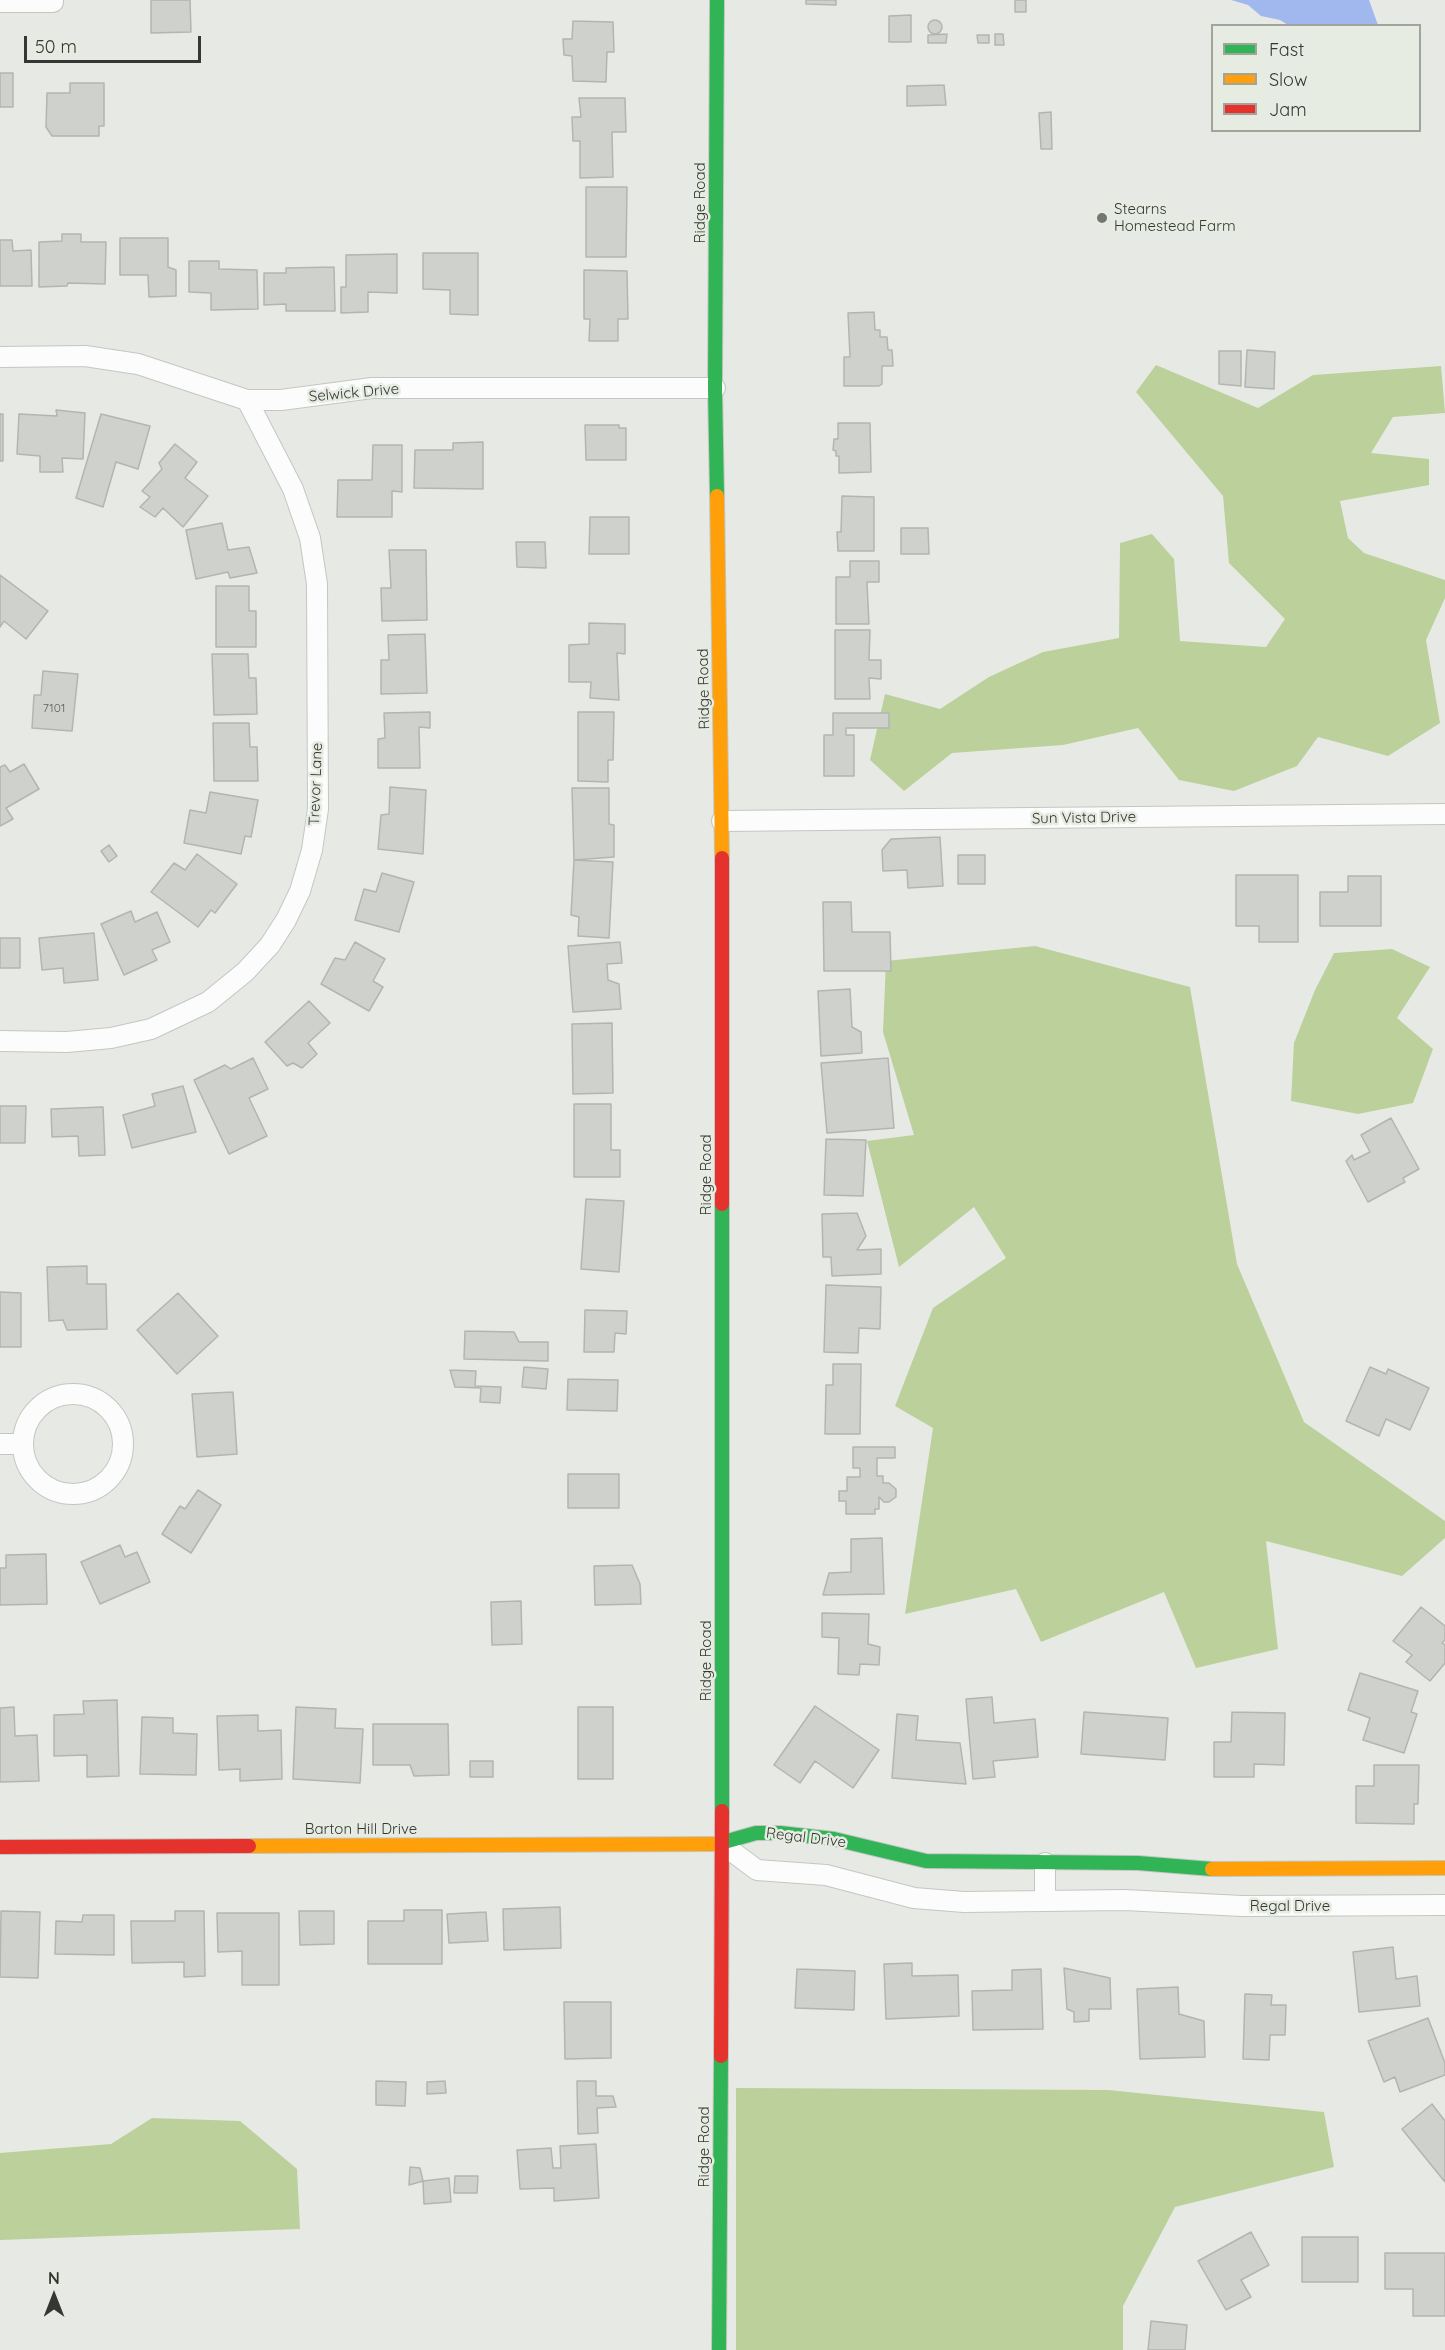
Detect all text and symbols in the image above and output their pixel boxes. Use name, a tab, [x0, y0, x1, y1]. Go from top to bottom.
scale bar	[27, 24, 204, 62]
legend	[1211, 24, 1421, 132]
text: 50 m	[35, 35, 77, 58]
text: Fast	[1269, 38, 1304, 61]
text: Slow	[1269, 68, 1307, 91]
text: Jam	[1269, 98, 1307, 121]
street label: Ridge Road	[691, 162, 709, 244]
place label: Stearns Homestead Farm	[1114, 200, 1236, 235]
marker: Stearns Homestead Farm	[1095, 211, 1109, 225]
street label: Selwick Drive	[308, 380, 400, 406]
street label: Ridge Road	[694, 648, 714, 730]
house number: 7101	[43, 701, 65, 715]
street label: Trevor Lane	[306, 742, 326, 826]
street label: Sun Vista Drive	[1032, 808, 1136, 828]
street label: Ridge Road	[697, 1134, 715, 1216]
street label: Ridge Road	[697, 1620, 715, 1702]
street label: Barton Hill Drive	[305, 1820, 417, 1838]
street label: Regal Drive	[765, 1824, 847, 1852]
street label: Regal Drive	[1250, 1897, 1330, 1915]
street label: Ridge Road	[695, 2106, 713, 2188]
north arrow	[24, 2266, 84, 2326]
text: N	[48, 2268, 60, 2288]

